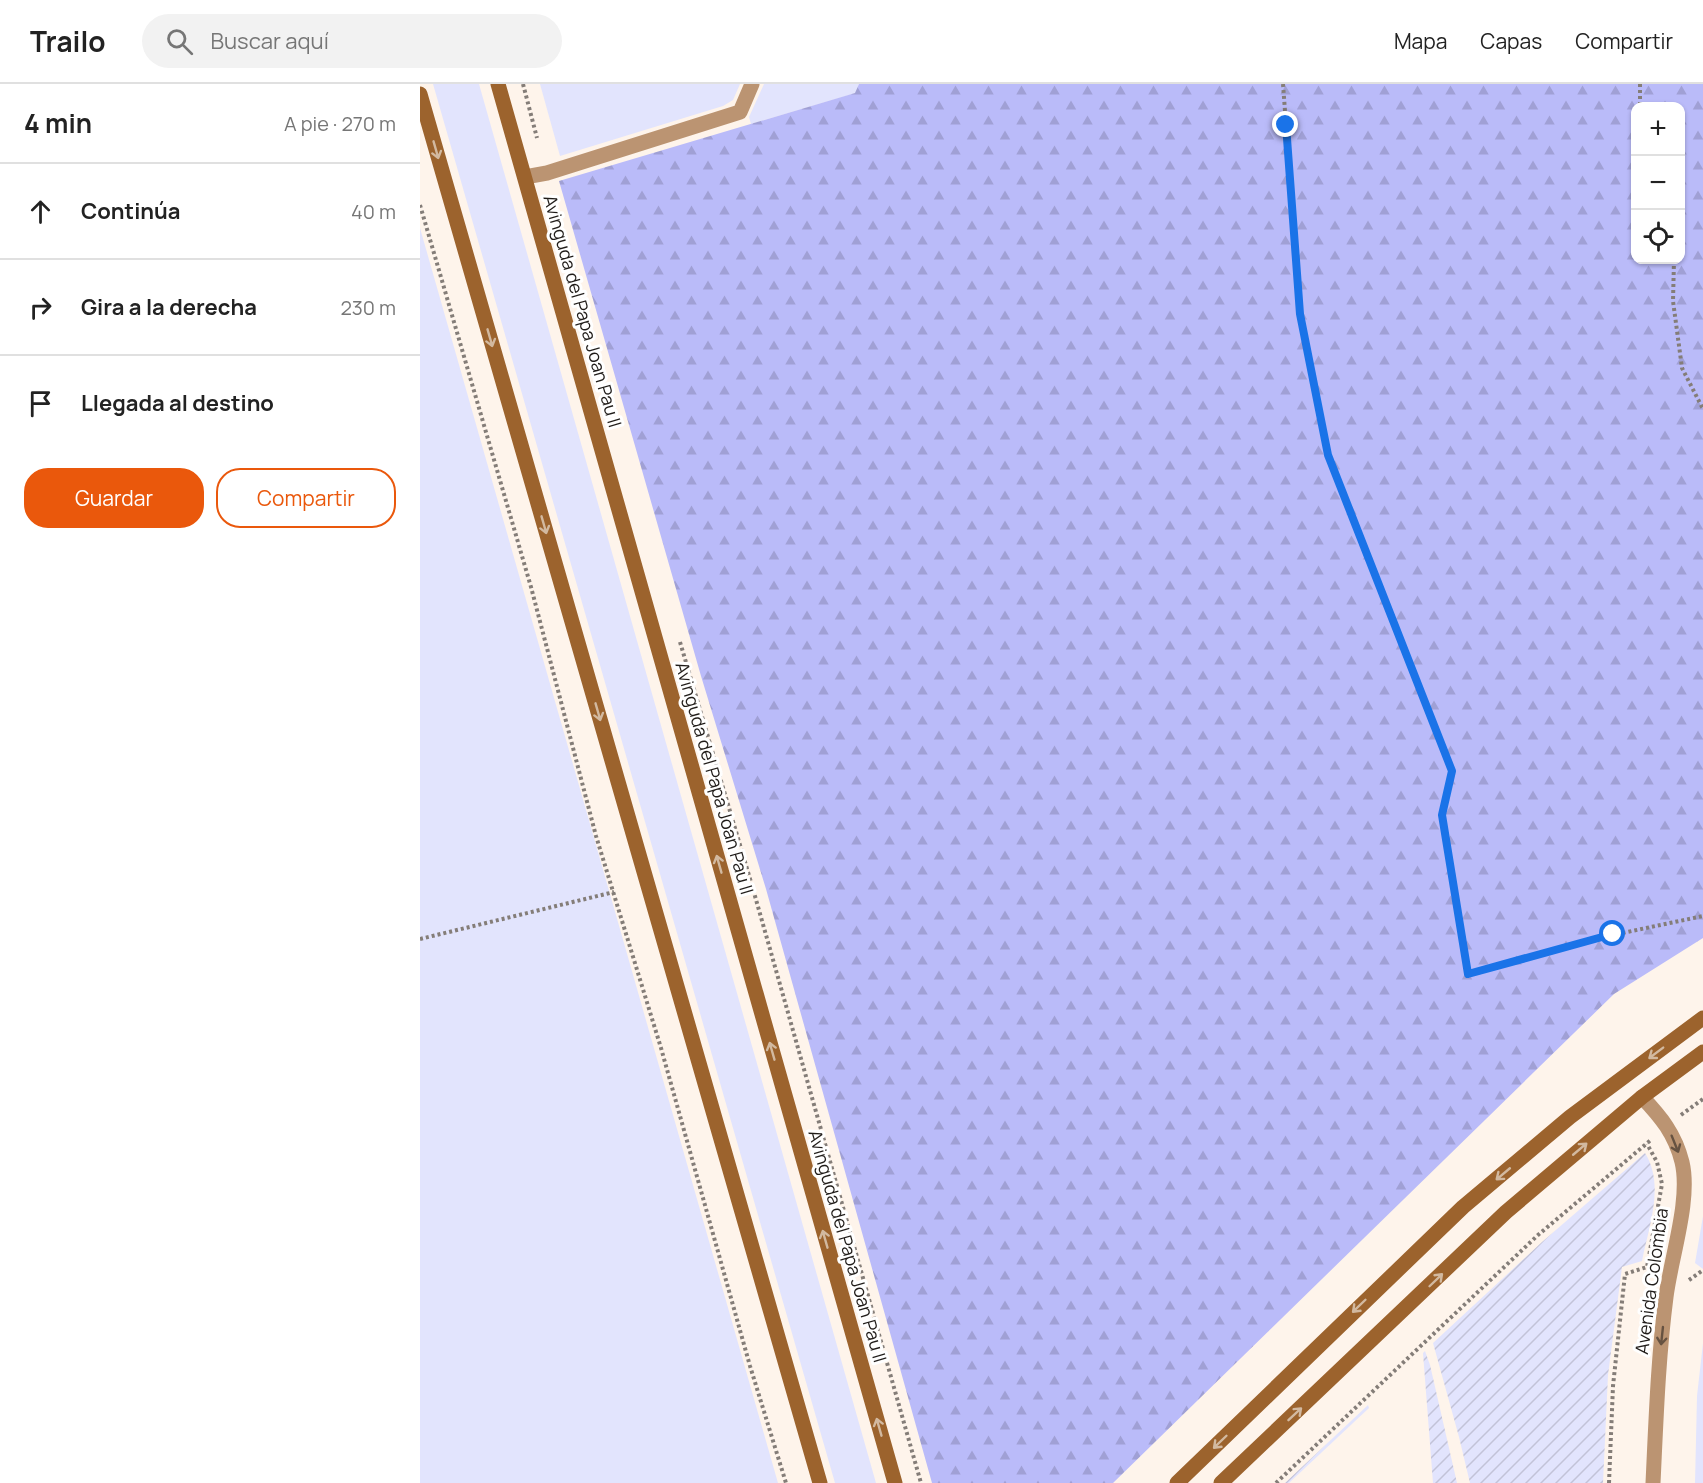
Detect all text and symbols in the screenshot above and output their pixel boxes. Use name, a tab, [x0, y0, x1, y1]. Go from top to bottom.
search box	[142, 14, 562, 68]
text: Trailo	[30, 22, 106, 60]
icon: search	[163, 25, 196, 58]
text: Buscar aquí	[211, 26, 329, 56]
text: Mapa	[1394, 27, 1447, 55]
text: Capas	[1480, 27, 1542, 55]
text: Compartir	[1575, 27, 1673, 55]
map controls	[1631, 102, 1685, 264]
button: +	[1631, 102, 1685, 156]
text: 4 min	[24, 105, 92, 141]
text: A pie · 270 m	[284, 110, 396, 137]
route end	[1272, 111, 1298, 137]
one-way arrow	[431, 140, 442, 159]
button: −	[1631, 156, 1685, 210]
street label: Avinguda del Papa Joan Pau II	[538, 192, 628, 430]
icon: ahead	[24, 195, 57, 228]
text: Continúa	[81, 196, 181, 226]
text: 40 m	[351, 198, 396, 225]
button: locate	[1631, 210, 1685, 264]
icon: right	[24, 291, 57, 324]
text: Gira a la derecha	[81, 292, 257, 322]
text: 230 m	[340, 294, 396, 321]
one-way arrow	[485, 328, 496, 347]
icon: arrive	[24, 387, 57, 420]
text: Llegada al destino	[81, 388, 274, 418]
button: Guardar	[24, 468, 204, 528]
button: Compartir	[216, 468, 396, 528]
one-way arrow	[539, 515, 550, 534]
street label: Avinguda del Papa Joan Pau II	[670, 659, 760, 897]
one-way arrow	[593, 702, 604, 721]
one-way arrow	[713, 855, 724, 874]
route start	[1599, 920, 1625, 946]
one-way arrow	[766, 1042, 777, 1061]
one-way arrow	[1649, 1047, 1665, 1059]
street label: Avinguda del Papa Joan Pau II	[803, 1127, 893, 1365]
one-way arrow	[1670, 1134, 1681, 1153]
one-way arrow	[1572, 1142, 1587, 1156]
one-way arrow	[1495, 1167, 1511, 1180]
street label: Avenida Colombia	[1629, 1206, 1673, 1356]
one-way arrow	[819, 1230, 831, 1249]
one-way arrow	[1428, 1273, 1443, 1287]
one-way arrow	[1352, 1298, 1367, 1313]
one-way arrow	[1656, 1325, 1667, 1345]
one-way arrow	[1287, 1407, 1302, 1422]
one-way arrow	[872, 1418, 884, 1437]
one-way arrow	[1212, 1434, 1227, 1449]

